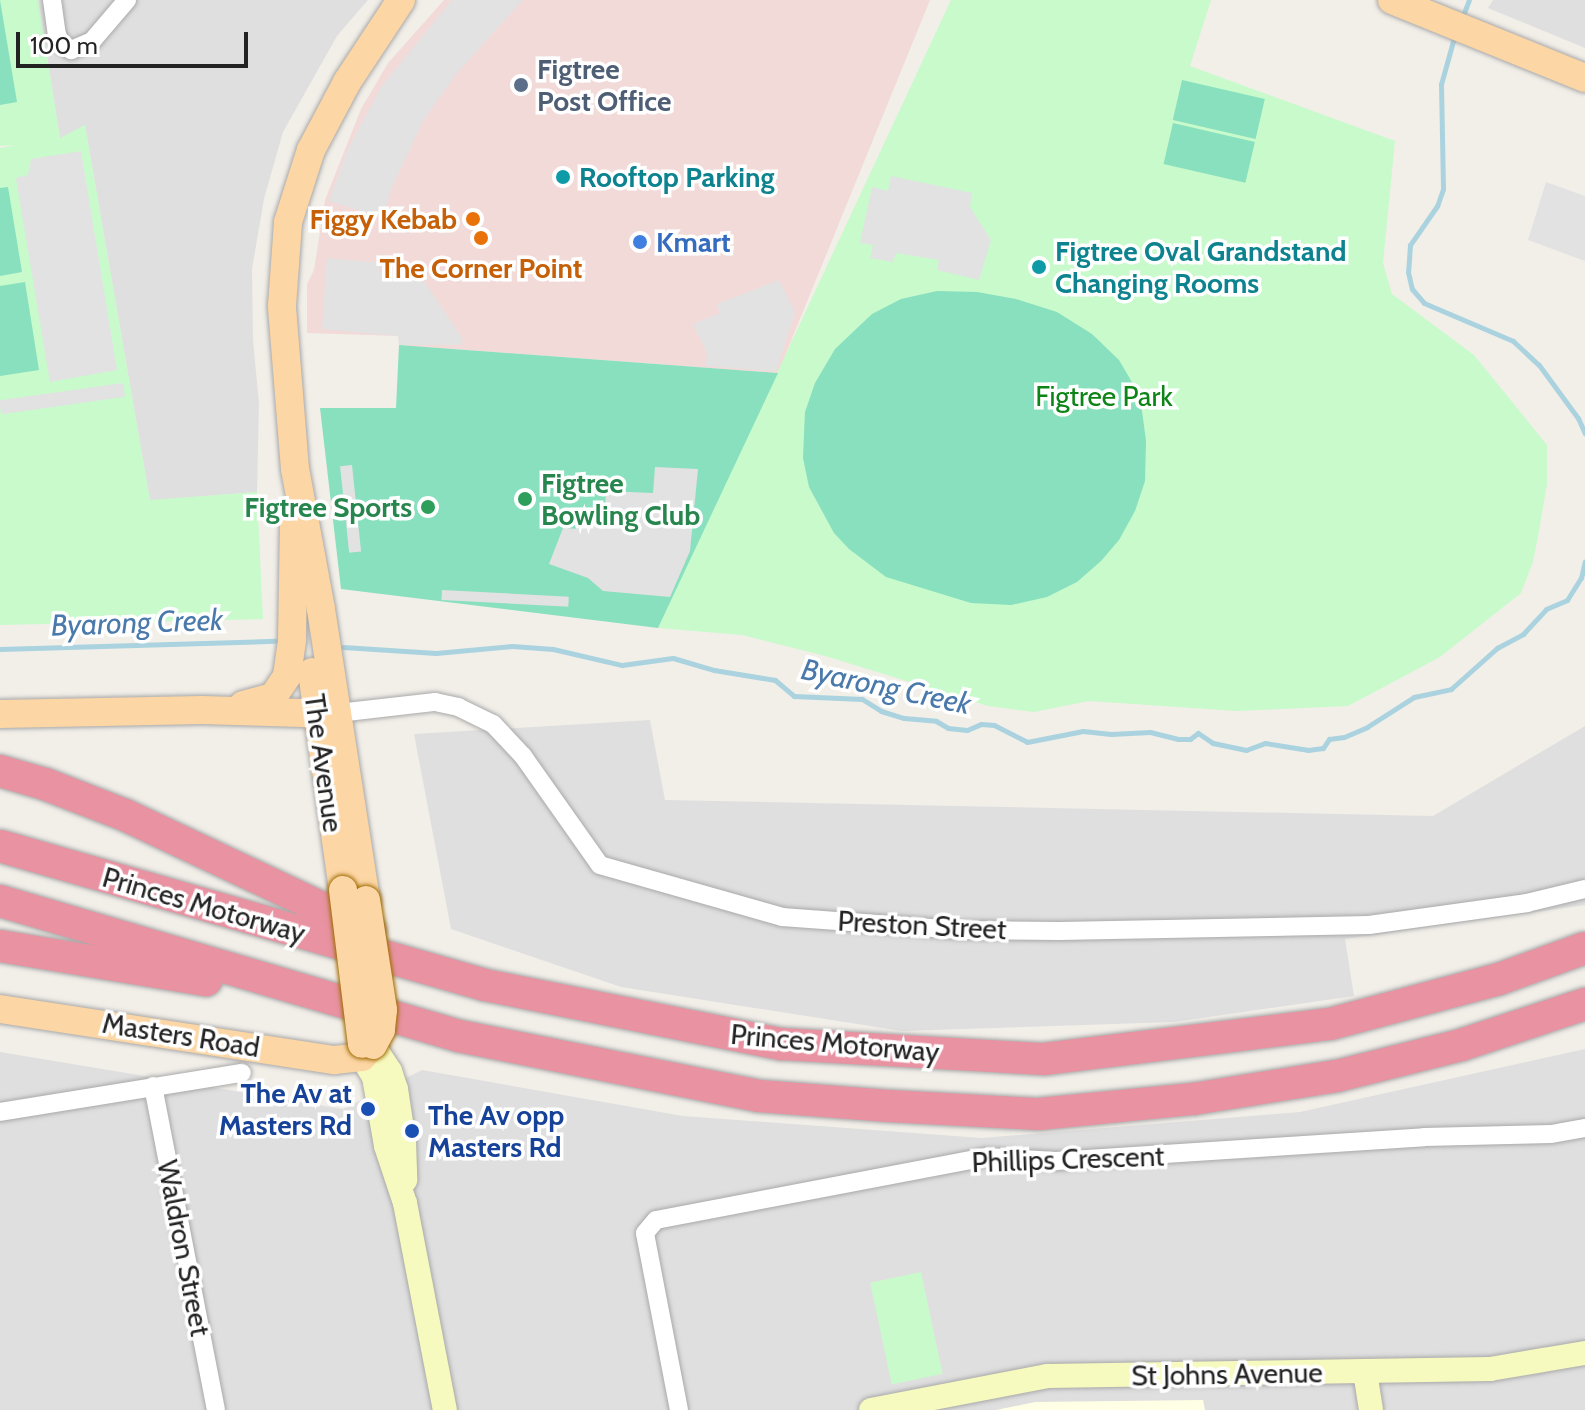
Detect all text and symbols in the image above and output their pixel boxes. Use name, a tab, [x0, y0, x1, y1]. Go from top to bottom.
scale bar	[20, 16, 252, 66]
text: 100 m	[30, 31, 98, 60]
place label: Figtree Post Office	[537, 52, 671, 118]
marker: Figtree Post Office	[512, 76, 530, 94]
place label: Rooftop Parking	[579, 160, 774, 194]
marker: Rooftop Parking	[554, 168, 572, 186]
place label: Figgy Kebab	[309, 202, 457, 236]
marker: Figgy Kebab	[464, 210, 482, 228]
place label: Kmart	[656, 225, 731, 259]
marker: The Corner Point	[472, 229, 490, 247]
marker: Kmart	[631, 233, 649, 251]
place label: Figtree Oval Grandstand Changing Rooms	[1055, 234, 1346, 300]
place label: The Corner Point	[380, 251, 582, 285]
marker: Figtree Oval Grandstand Changing Rooms	[1030, 258, 1048, 276]
park label: Figtree Park	[1035, 379, 1173, 413]
place label: Figtree Bowling Club	[541, 466, 700, 532]
place label: Figtree Sports	[244, 490, 412, 524]
marker: Figtree Bowling Club	[516, 490, 534, 508]
marker: Figtree Sports	[419, 498, 437, 516]
water label: Byarong Creek	[50, 602, 224, 644]
water label: Byarong Creek	[798, 651, 974, 723]
street label: The Avenue	[298, 692, 350, 834]
street label: Princes Motorway	[99, 860, 309, 950]
street label: Preston Street	[837, 904, 1007, 946]
street label: Masters Road	[100, 1006, 262, 1064]
street label: Princes Motorway	[729, 1017, 941, 1069]
place label: The Av at Masters Rd	[219, 1076, 352, 1142]
place label: The Av opp Masters Rd	[428, 1098, 564, 1164]
marker: The Av at Masters Rd	[359, 1100, 377, 1118]
marker: The Av opp Masters Rd	[403, 1122, 421, 1140]
street label: Phillips Crescent	[971, 1139, 1165, 1179]
street label: Waldron Street	[150, 1157, 218, 1339]
street label: St Johns Avenue	[1131, 1356, 1323, 1392]

